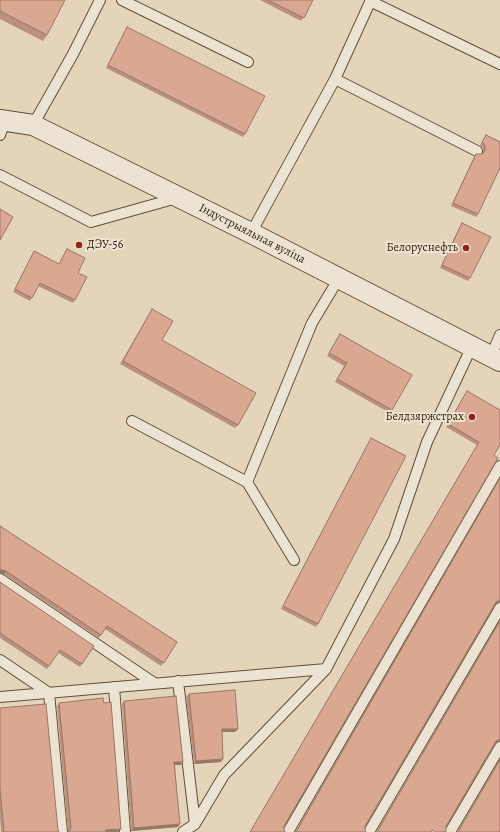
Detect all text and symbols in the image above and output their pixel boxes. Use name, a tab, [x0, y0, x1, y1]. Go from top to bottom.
street label: Індустрыяльная вуліца	[196, 201, 308, 267]
place label: ДЭУ-56	[87, 238, 123, 252]
marker: ДЭУ-56	[74, 240, 84, 250]
place label: Белоруснефть	[386, 241, 458, 255]
marker: Белоруснефть	[461, 243, 471, 253]
place label: Белдзяржстрах	[385, 410, 464, 424]
marker: Белдзяржстрах	[467, 412, 477, 422]

